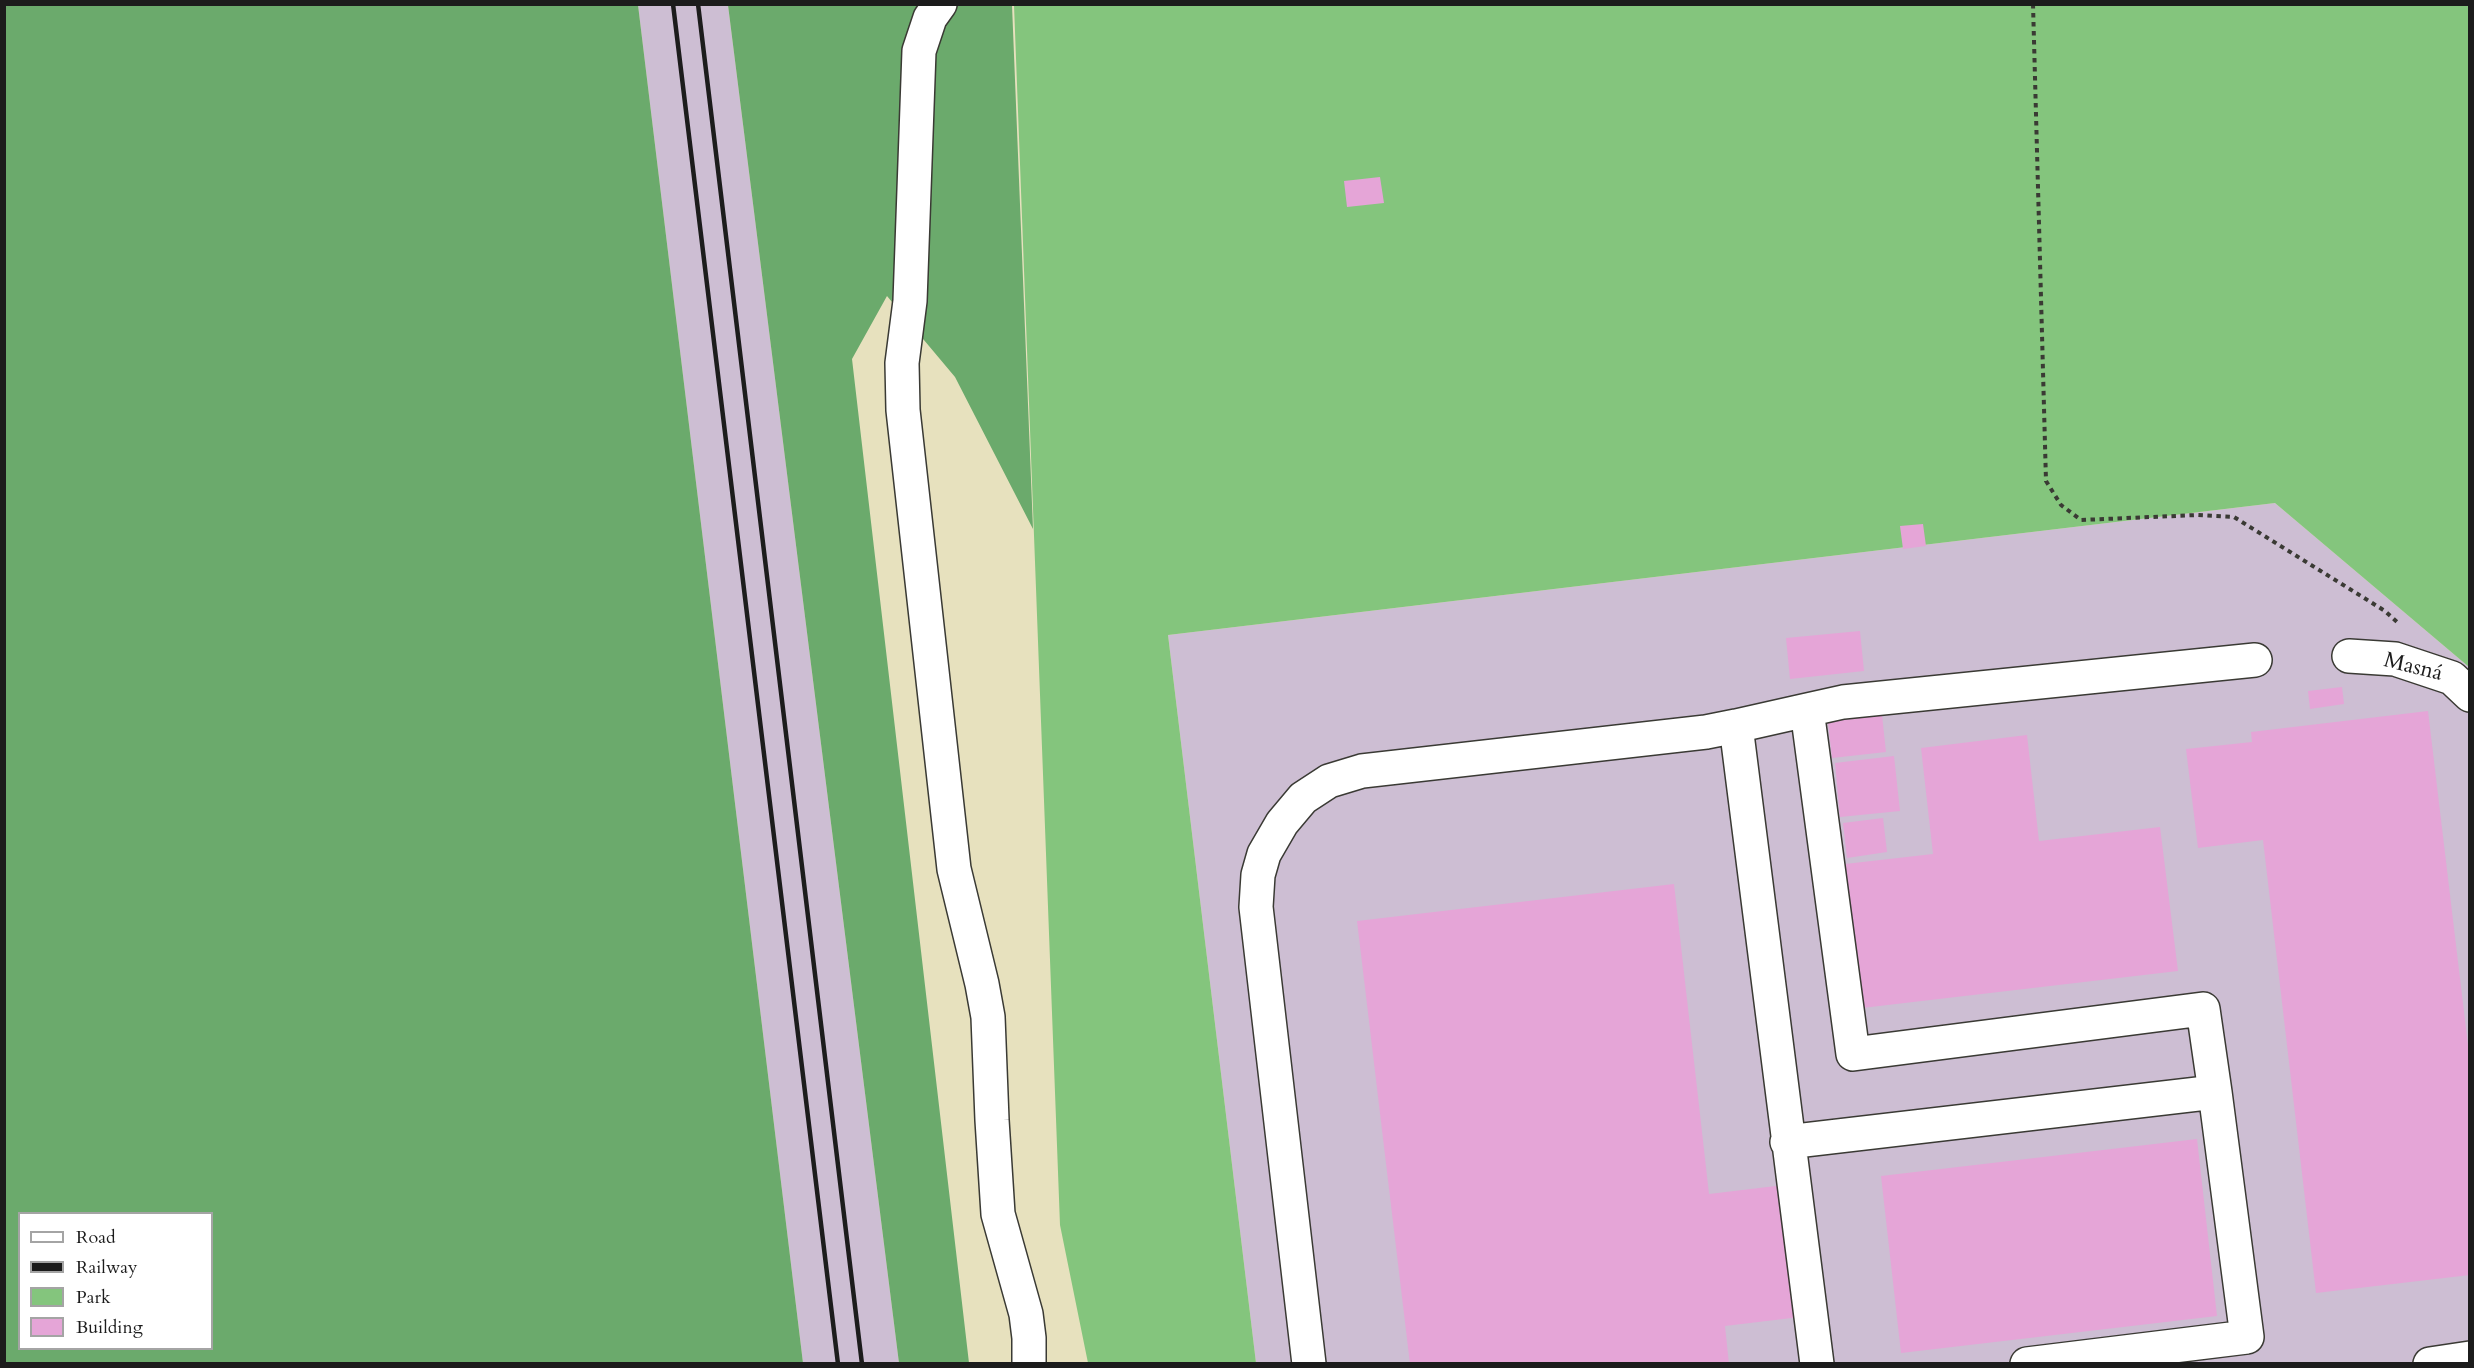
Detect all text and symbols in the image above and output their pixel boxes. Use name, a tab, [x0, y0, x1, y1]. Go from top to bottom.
street label: Masná	[2381, 648, 2445, 688]
legend	[18, 1212, 213, 1350]
text: Road	[76, 1225, 116, 1250]
text: Railway	[76, 1255, 138, 1280]
text: Park	[76, 1285, 111, 1310]
text: Building	[76, 1315, 143, 1340]

